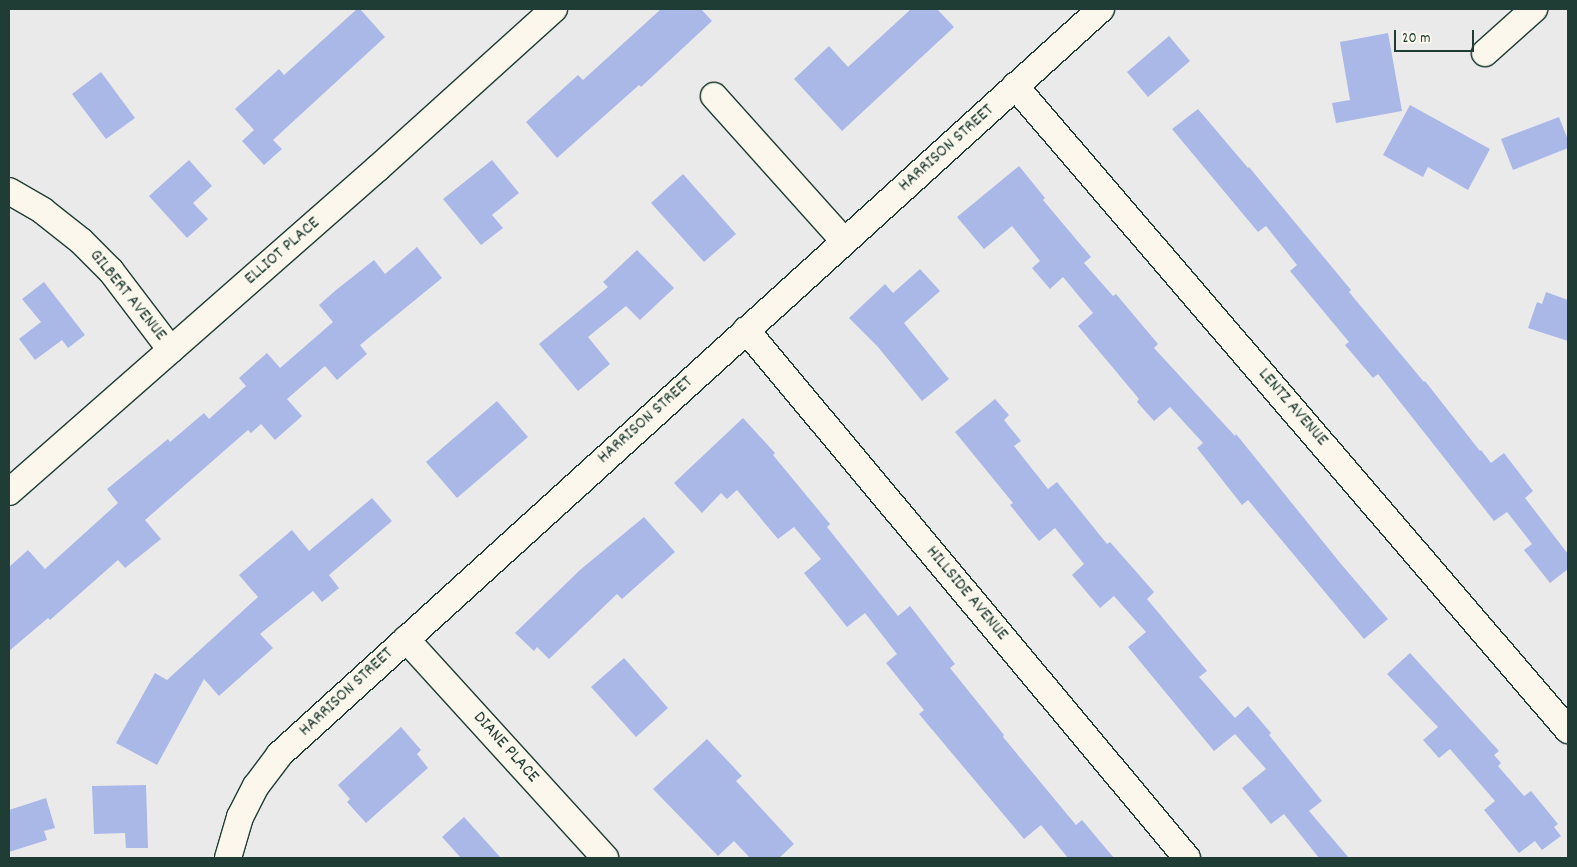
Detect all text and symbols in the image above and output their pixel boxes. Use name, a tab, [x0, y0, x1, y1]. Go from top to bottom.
scale bar	[1397, 20, 1477, 52]
text: 20 m	[1402, 28, 1430, 50]
street label: HARRISON STREET	[895, 101, 999, 197]
street label: ELLIOT PLACE	[241, 213, 325, 291]
street label: GILBERT AVENUE	[84, 246, 170, 346]
street label: LENTZ AVENUE	[1252, 365, 1332, 451]
street label: HARRISON STREET	[594, 373, 698, 469]
street label: HILLSIDE AVENUE	[920, 542, 1012, 646]
street label: HARRISON STREET	[295, 644, 399, 742]
street label: DIANE PLACE	[467, 708, 543, 788]

